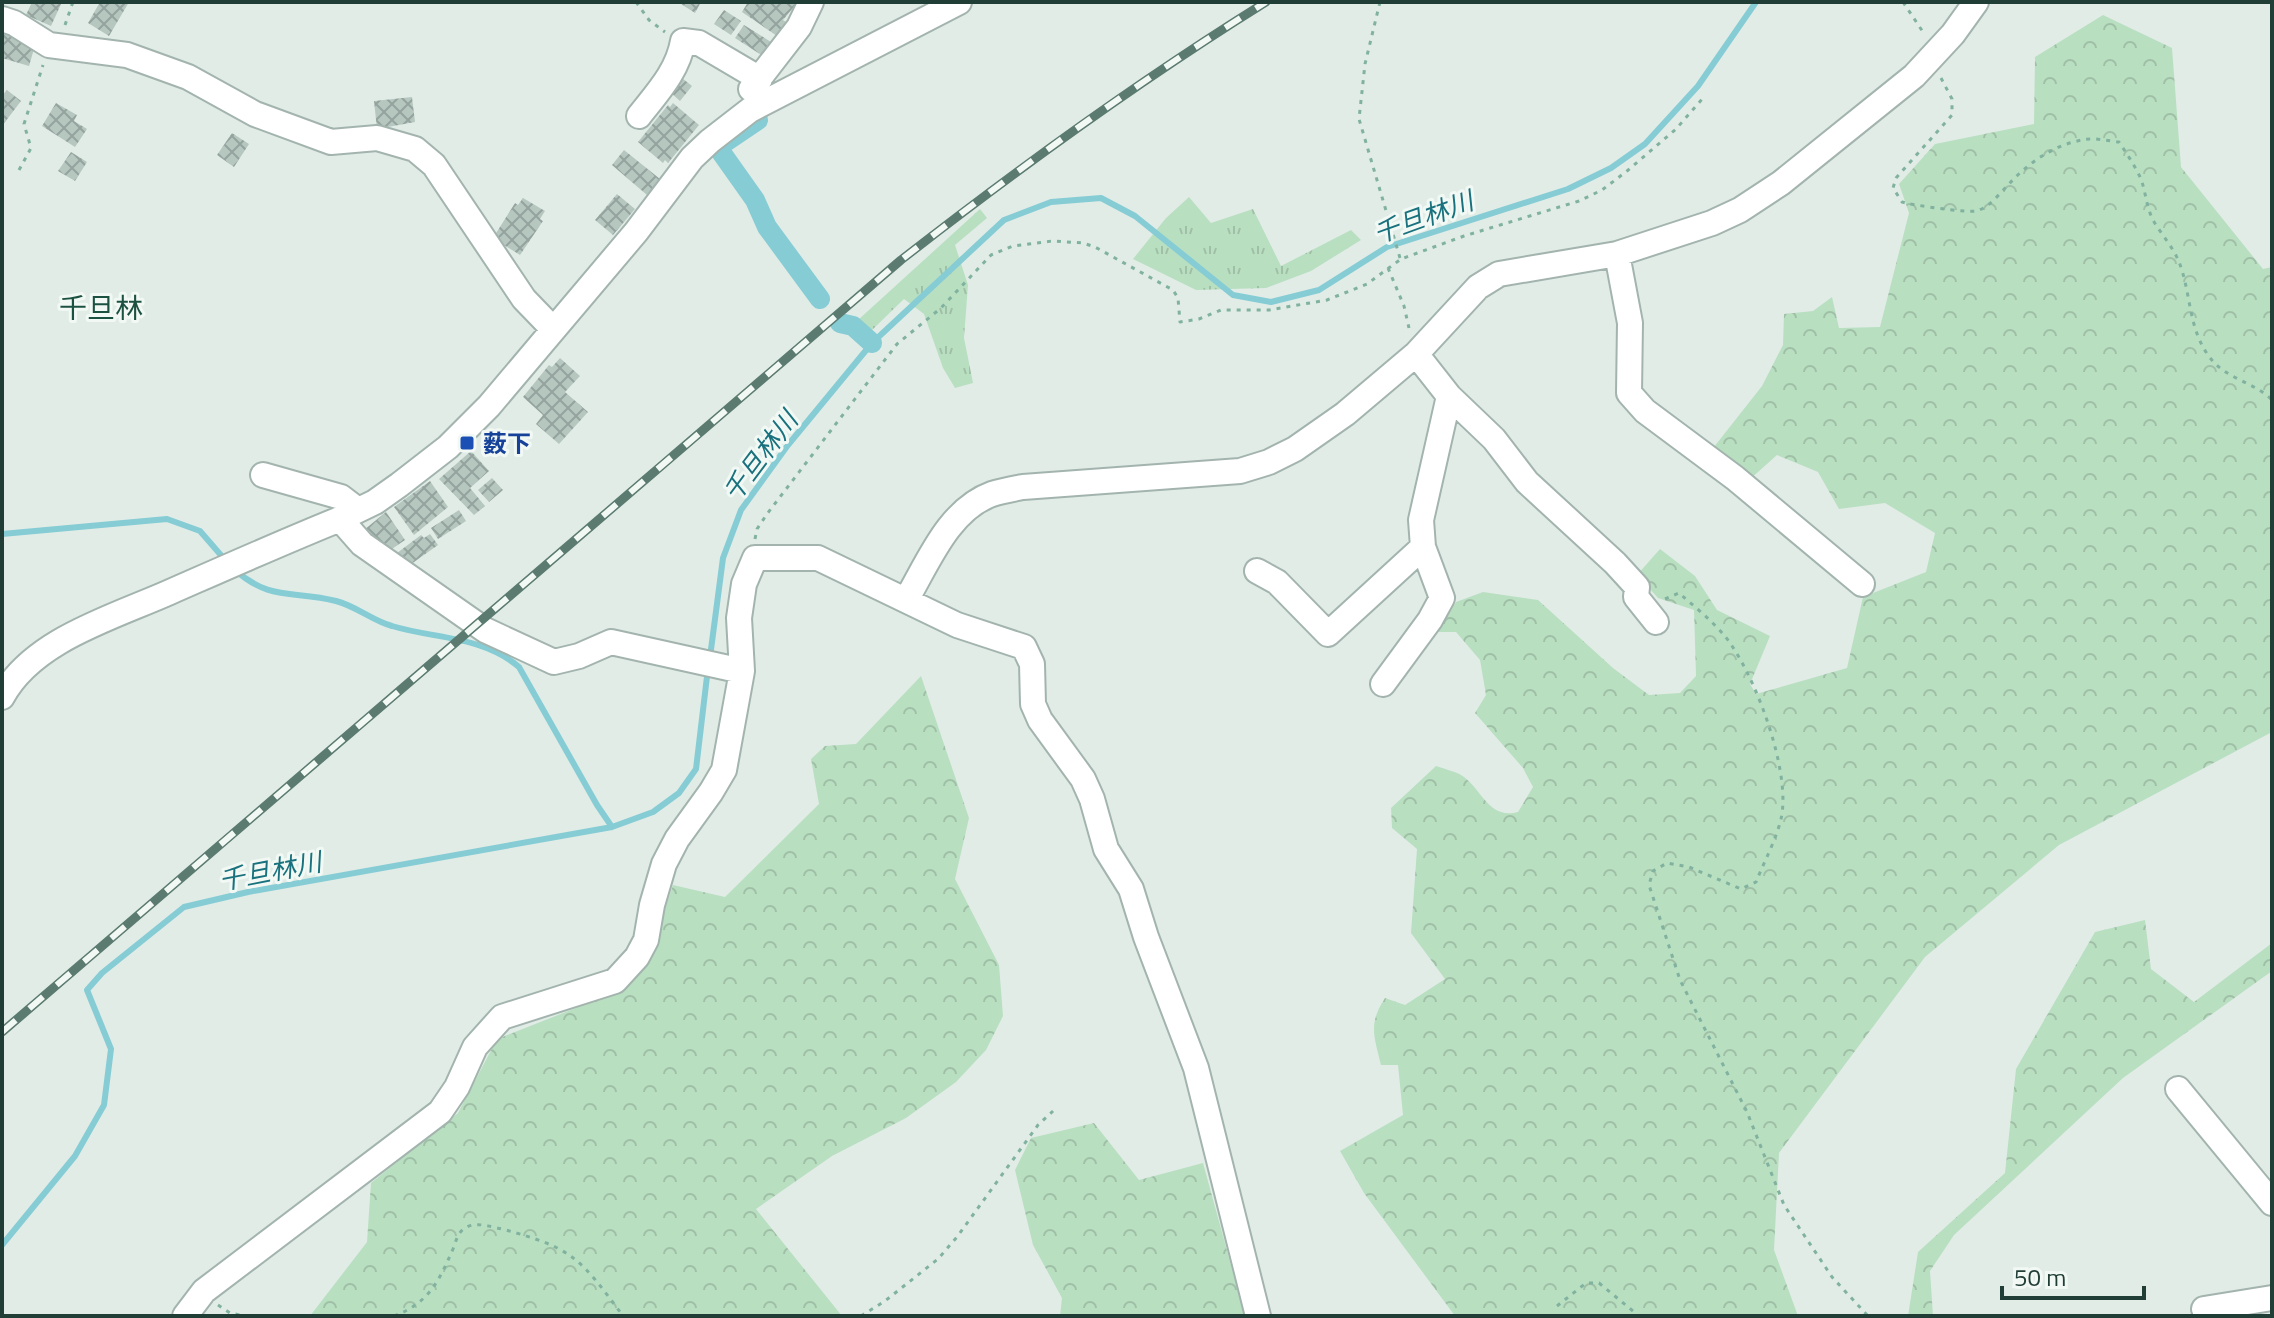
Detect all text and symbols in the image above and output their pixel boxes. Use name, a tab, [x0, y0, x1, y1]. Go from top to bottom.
water label: 千旦林川	[1367, 180, 1481, 253]
district label: 千旦林	[59, 286, 143, 329]
water label: 千旦林川	[713, 400, 809, 509]
place label: 薮下	[483, 425, 531, 461]
marker: 薮下	[458, 434, 476, 452]
water label: 千旦林川	[215, 841, 328, 900]
scale bar	[2002, 1250, 2144, 1300]
text: 50 m	[2014, 1259, 2066, 1295]

